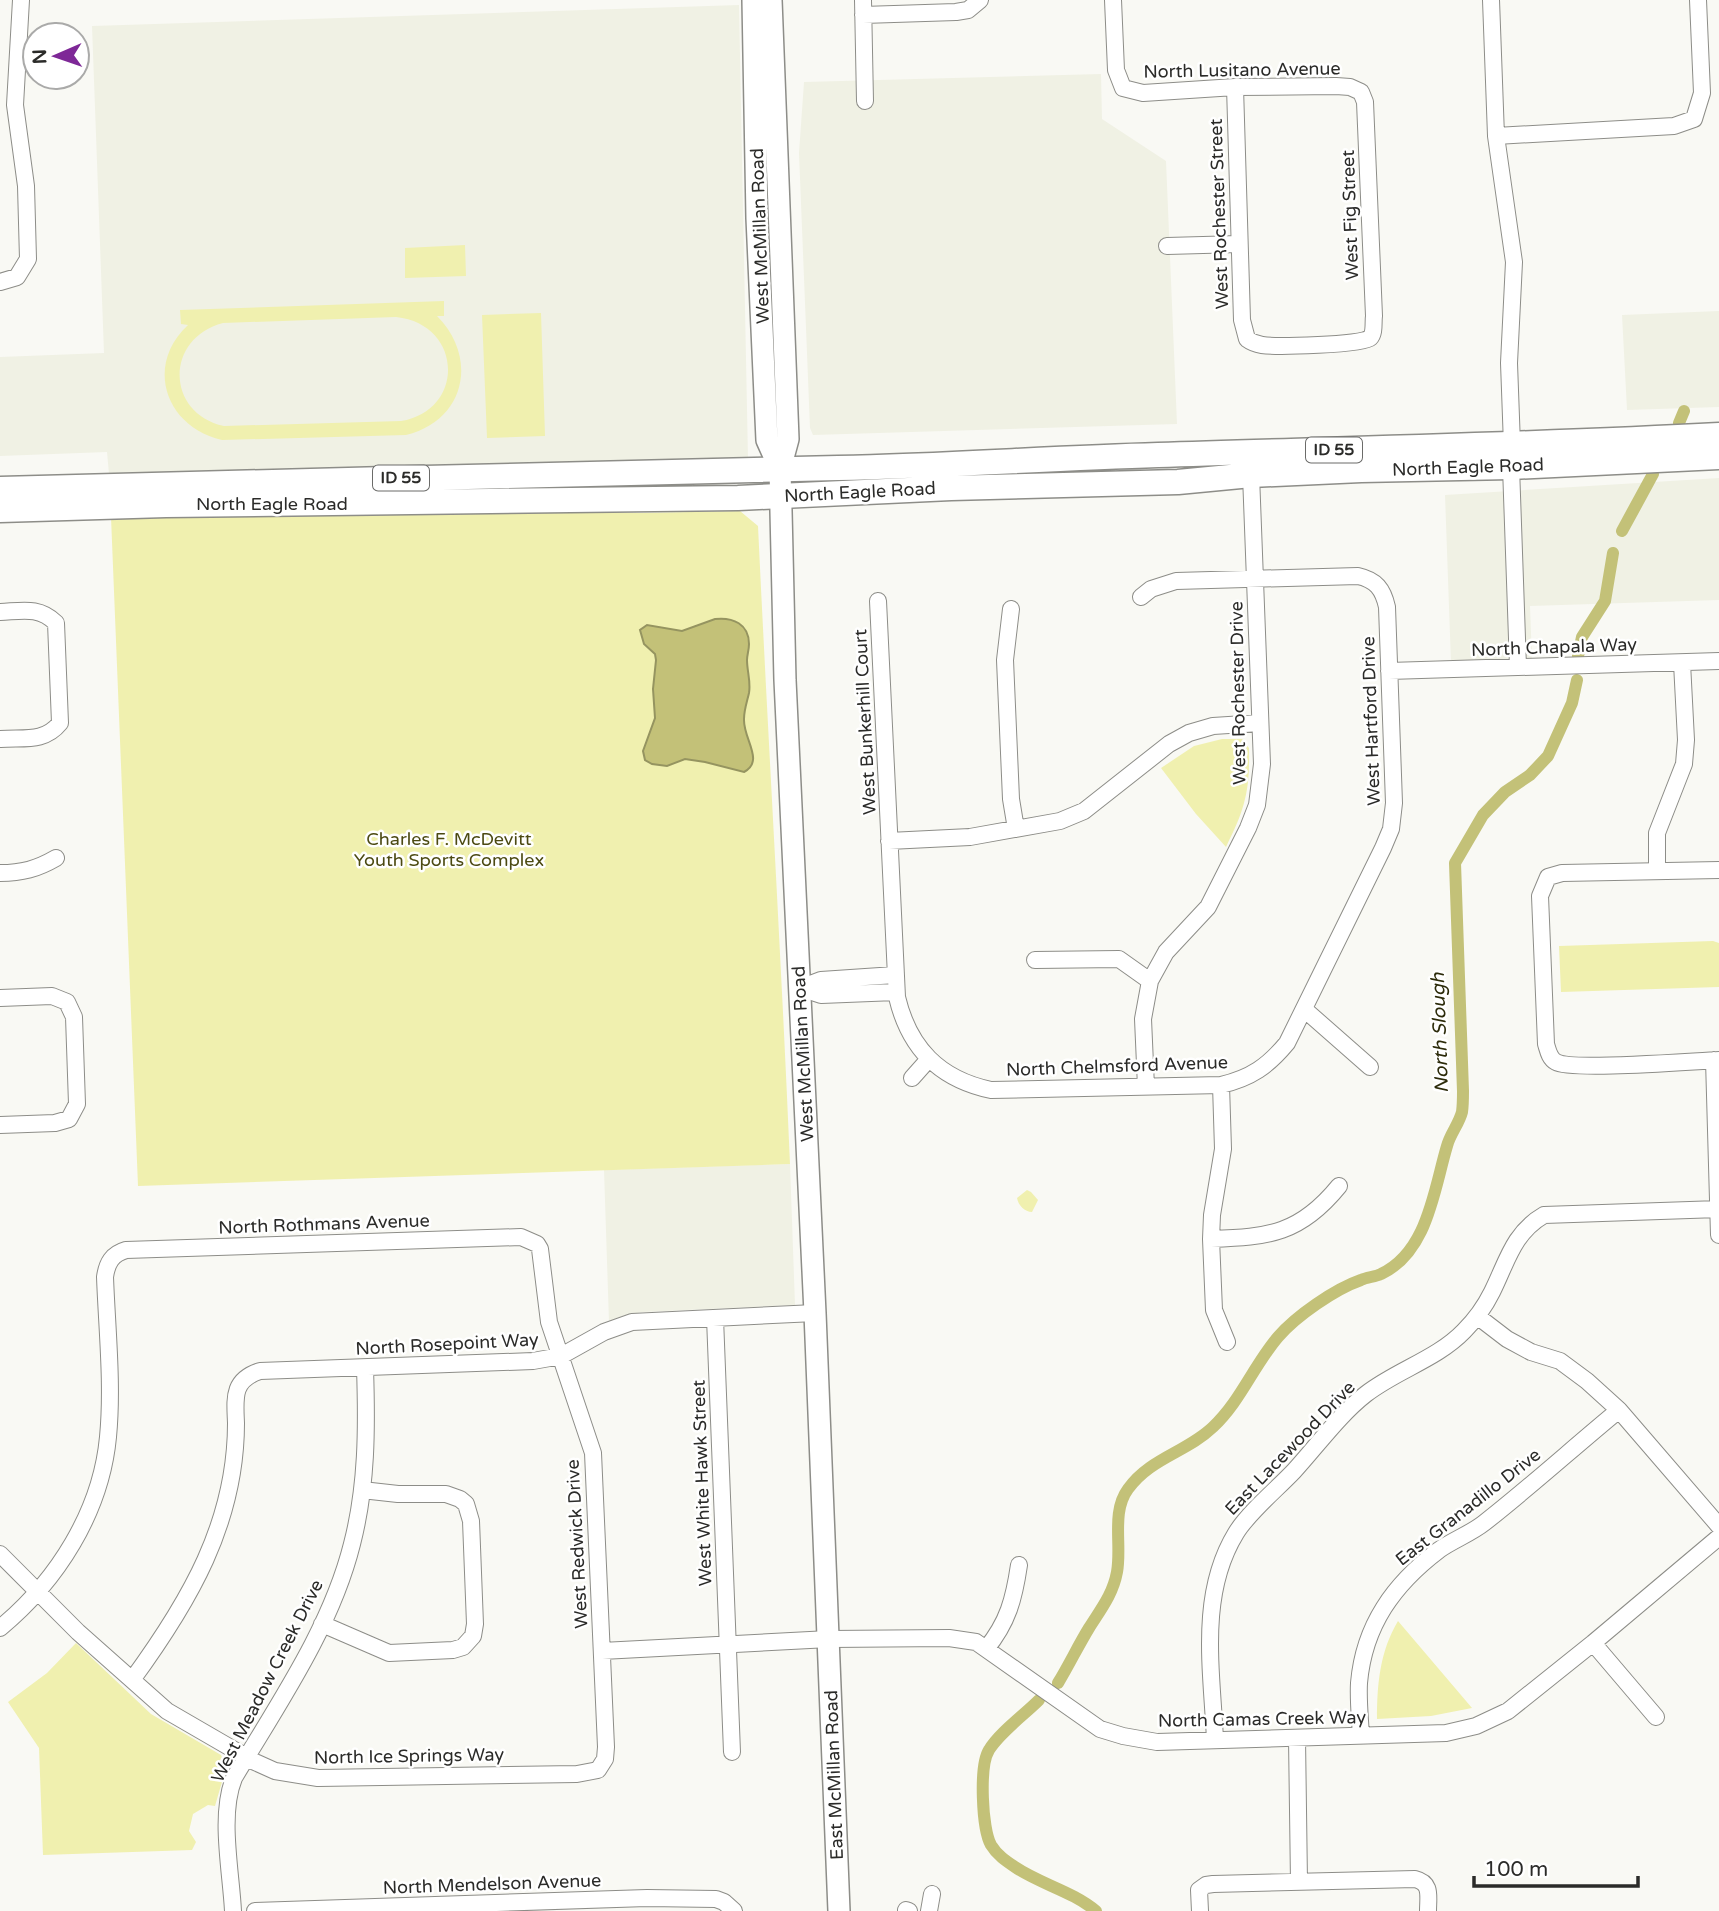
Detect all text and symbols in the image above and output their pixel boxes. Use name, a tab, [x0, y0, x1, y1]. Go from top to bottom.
north arrow	[21, 21, 91, 91]
text: N	[29, 49, 51, 65]
street label: North Lusitano Avenue	[1143, 57, 1341, 83]
street label: West Rochester Street	[1205, 118, 1233, 310]
street label: West McMillan Road	[746, 148, 774, 324]
street label: West Fig Street	[1337, 149, 1363, 281]
road number: ID 55	[1306, 438, 1362, 463]
street label: North Eagle Road	[1392, 453, 1544, 481]
road number: ID 55	[373, 466, 429, 491]
street label: North Eagle Road	[784, 477, 936, 507]
street label: North Eagle Road	[196, 493, 348, 515]
street label: West Rochester Drive	[1225, 601, 1251, 785]
street label: West Bunkerhill Court	[849, 629, 881, 815]
street label: North Chapala Way	[1471, 633, 1638, 661]
street label: West Hartford Drive	[1357, 636, 1385, 806]
park label: Charles F. McDevitt Youth Sports Complex	[354, 828, 544, 871]
street label: West McMillan Road	[787, 966, 819, 1142]
water label: North Slough	[1427, 972, 1453, 1094]
street label: North Chelmsford Avenue	[1006, 1051, 1228, 1081]
street label: North Rothmans Avenue	[218, 1209, 430, 1239]
street label: North Rosepoint Way	[355, 1328, 539, 1360]
street label: East Lacewood Drive	[1220, 1376, 1360, 1520]
street label: West White Hawk Street	[687, 1379, 717, 1587]
street label: East Granadillo Drive	[1391, 1444, 1545, 1570]
street label: West Redwick Drive	[562, 1459, 592, 1629]
street label: West Meadow Creek Drive	[206, 1576, 328, 1786]
street label: East McMillan Road	[820, 1690, 848, 1860]
street label: North Camas Creek Way	[1158, 1706, 1367, 1732]
street label: North Ice Springs Way	[314, 1743, 505, 1769]
scale bar	[1474, 1844, 1638, 1888]
text: 100 m	[1484, 1857, 1548, 1882]
street label: North Mendelson Avenue	[382, 1869, 602, 1899]

